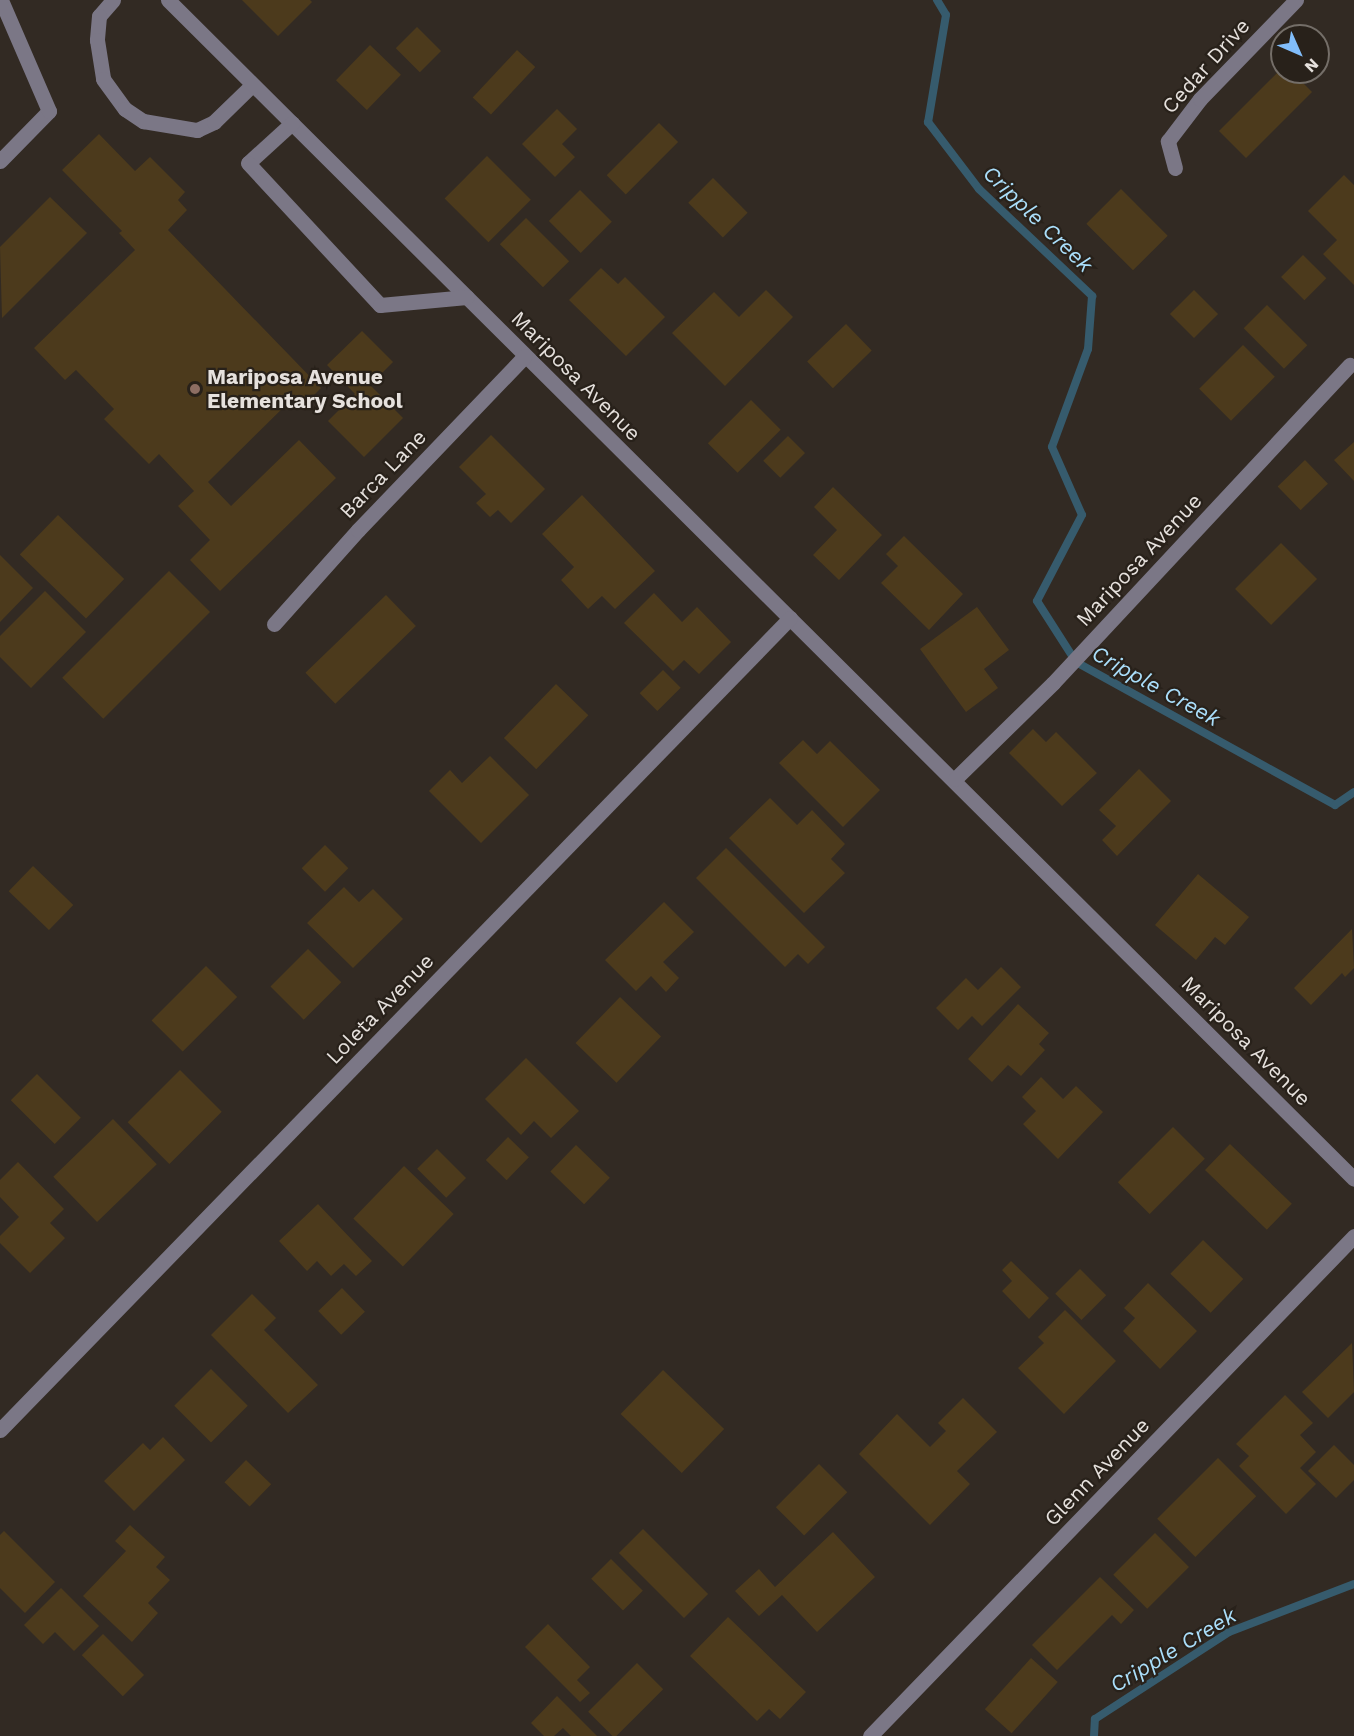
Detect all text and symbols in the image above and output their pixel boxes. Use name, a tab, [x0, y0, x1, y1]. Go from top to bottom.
street label: Cedar Drive	[1157, 13, 1255, 119]
north arrow	[1270, 24, 1330, 84]
text: N	[1301, 55, 1323, 77]
water label: Cripple Creek	[978, 160, 1098, 278]
street label: Mariposa Avenue	[506, 306, 646, 446]
place label: Mariposa Avenue Elementary School	[207, 364, 403, 414]
marker: Mariposa Avenue Elementary School	[188, 382, 202, 396]
street label: Barca Lane	[334, 424, 432, 524]
street label: Mariposa Avenue	[1070, 488, 1208, 632]
water label: Cripple Creek	[1087, 640, 1225, 732]
street label: Loleta Avenue	[321, 948, 439, 1070]
street label: Mariposa Avenue	[1176, 971, 1316, 1111]
street label: Glenn Avenue	[1039, 1412, 1155, 1532]
water label: Cripple Creek	[1105, 1602, 1241, 1698]

